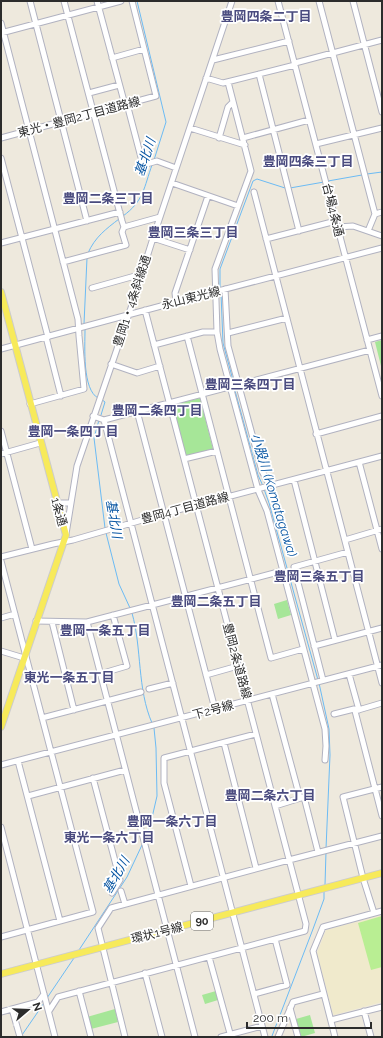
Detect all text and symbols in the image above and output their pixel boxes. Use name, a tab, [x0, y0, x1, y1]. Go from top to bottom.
district label: 豊岡四条二丁目	[220, 9, 312, 24]
street label: 東光・豊岡2丁目道路線	[16, 94, 142, 140]
water label: 基北川	[132, 134, 159, 178]
district label: 豊岡四条三丁目	[262, 154, 354, 169]
street label: 台場4条通	[320, 182, 346, 238]
district label: 豊岡二条三丁目	[62, 191, 154, 206]
district label: 豊岡三条三丁目	[147, 225, 239, 240]
street label: 豊岡1・4条斜線通	[111, 253, 153, 349]
street label: 永山東光線	[160, 284, 222, 312]
district label: 豊岡三条四丁目	[204, 377, 296, 392]
district label: 豊岡二条四丁目	[111, 403, 203, 418]
district label: 豊岡一条四丁目	[27, 424, 119, 439]
water label: 小股川 (Komatagawa)	[248, 432, 300, 559]
street label: 豊岡4丁目道路線	[139, 490, 231, 526]
street label: 1条通	[48, 496, 70, 528]
water label: 基北川	[103, 498, 125, 541]
district label: 豊岡三条五丁目	[273, 569, 365, 584]
district label: 豊岡二条五丁目	[170, 594, 262, 609]
street label: 豊岡2条道路線	[220, 621, 254, 701]
district label: 豊岡一条五丁目	[59, 623, 151, 638]
district label: 東光一条五丁目	[23, 670, 115, 685]
street label: 下2号線	[191, 698, 235, 722]
district label: 豊岡二条六丁目	[224, 788, 316, 803]
district label: 豊岡一条六丁目	[126, 814, 218, 829]
district label: 東光一条六丁目	[63, 830, 155, 845]
water label: 基北川	[100, 853, 133, 896]
road number: 90	[191, 912, 213, 930]
street label: 環状1号線	[130, 920, 184, 946]
north arrow	[8, 990, 48, 1030]
text: N	[29, 1001, 44, 1013]
scale bar	[247, 1004, 371, 1030]
text: 200 m	[253, 1011, 288, 1025]

